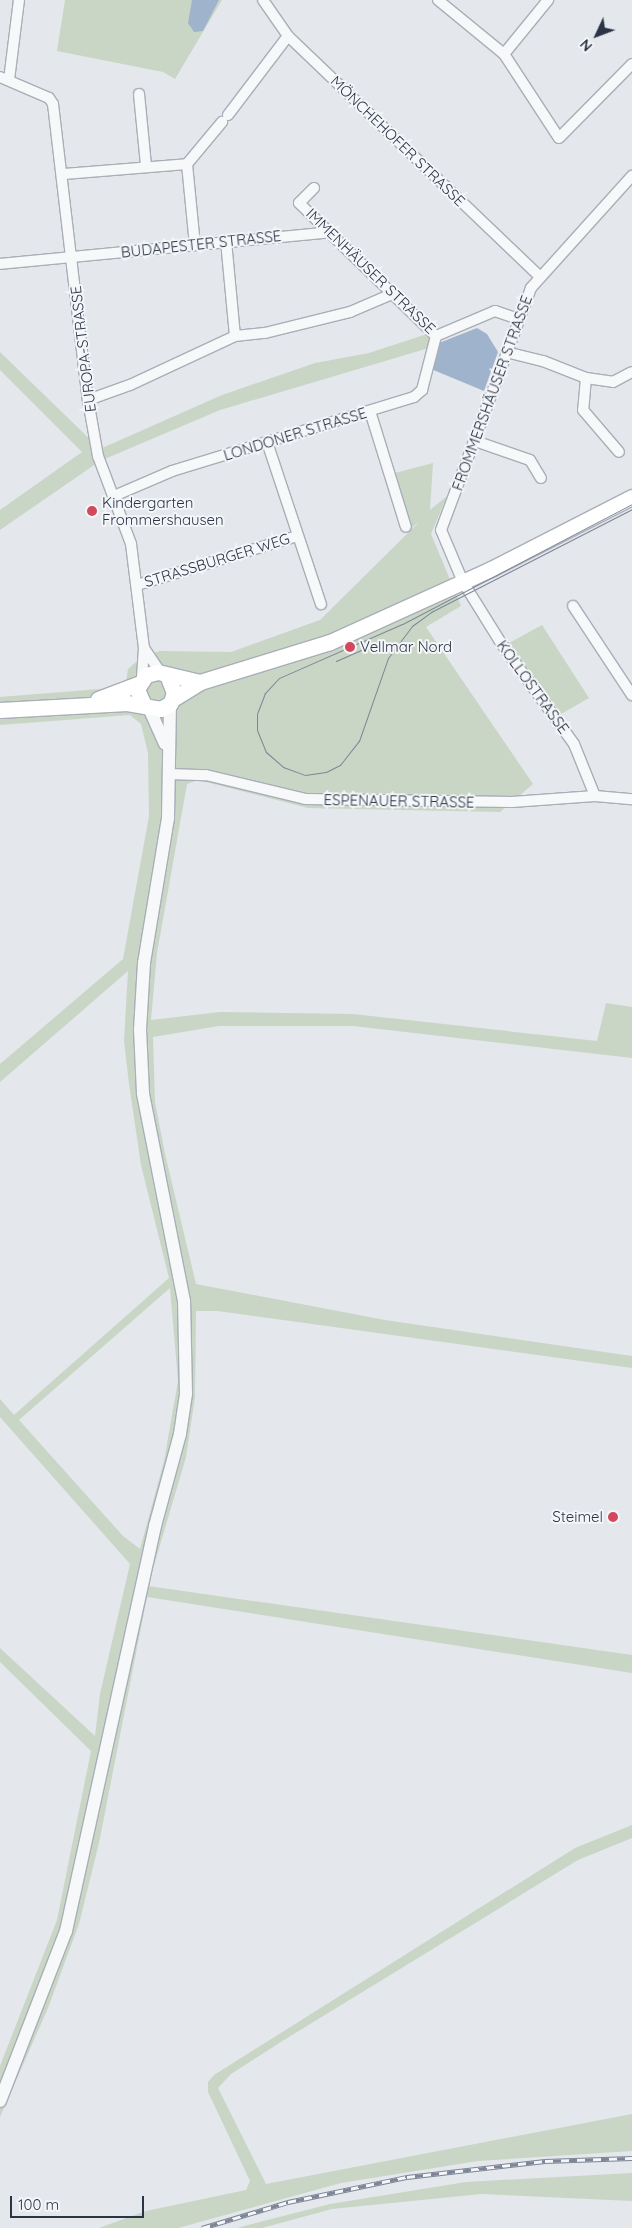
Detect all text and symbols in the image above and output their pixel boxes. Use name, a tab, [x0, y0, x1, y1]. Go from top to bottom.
north arrow	[572, 10, 622, 60]
text: N	[576, 35, 596, 55]
street label: MÖNCHEHOFER STRASSE	[327, 72, 469, 210]
street label: IMMENHÄUSER STRASSE	[303, 205, 439, 337]
street label: BUDAPESTER STRASSE	[120, 227, 282, 261]
street label: EUROPA-STRASSE	[66, 285, 100, 413]
street label: FROMMERSHÄUSER STRASSE	[448, 293, 536, 493]
street label: LONDONER STRASSE	[221, 404, 369, 464]
place label: Kindergarten Frommershausen	[102, 493, 224, 528]
marker: Kindergarten Frommershausen	[86, 505, 98, 517]
street label: STRASSBURGER WEG	[142, 529, 292, 591]
street label: KOLLOSTRASSE	[493, 637, 573, 737]
place label: Vellmar Nord	[360, 638, 452, 656]
marker: Vellmar Nord	[344, 641, 356, 653]
street label: ESPENAUER STRASSE	[323, 791, 475, 811]
place label: Steimel	[552, 1508, 603, 1526]
marker: Steimel	[607, 1511, 619, 1523]
scale bar	[12, 2186, 146, 2218]
text: 100 m	[18, 2195, 59, 2214]

